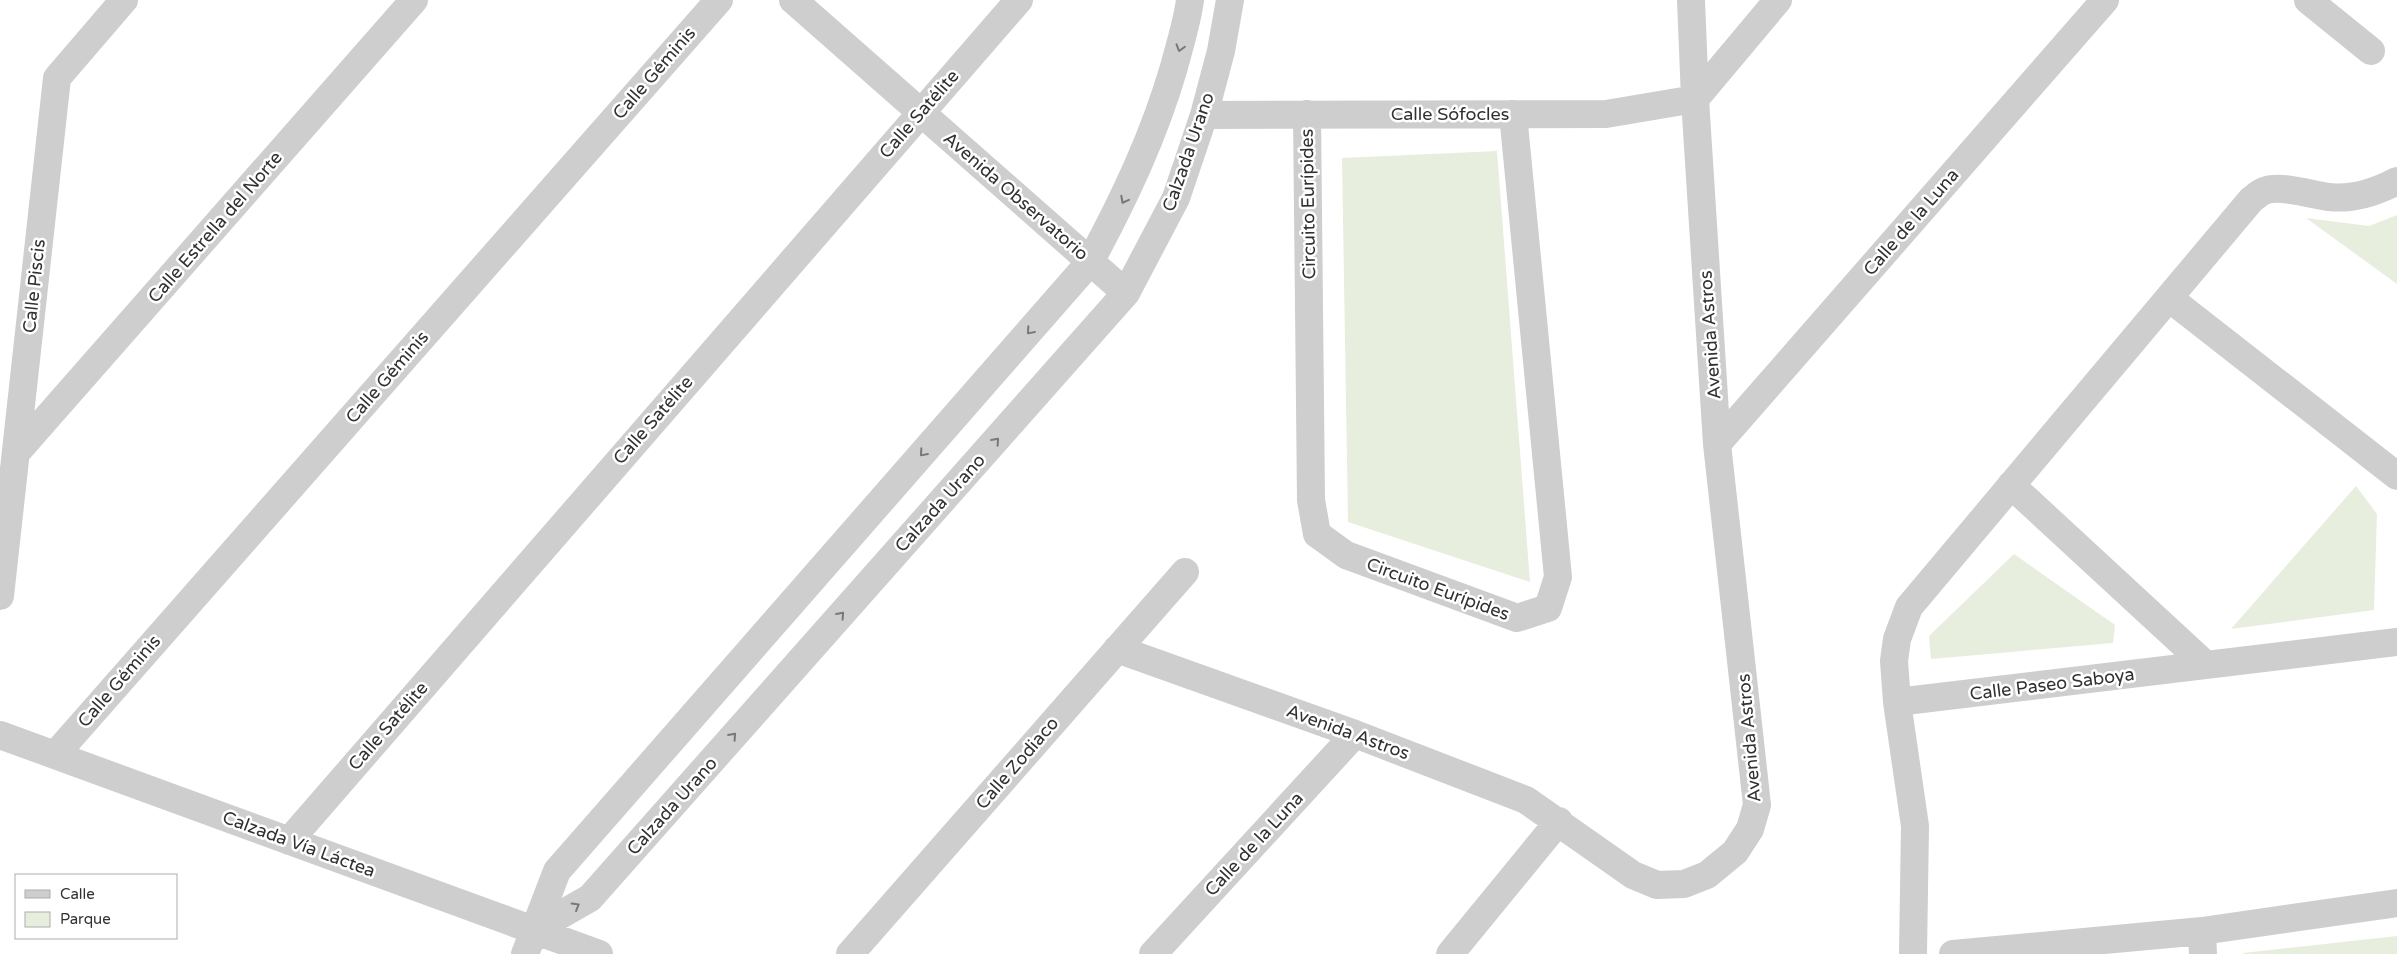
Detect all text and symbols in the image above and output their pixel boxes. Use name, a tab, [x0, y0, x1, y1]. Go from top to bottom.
street label: Calle Géminis	[608, 22, 700, 124]
one-way arrow	[1175, 43, 1185, 51]
street label: Calle Satélite	[875, 65, 963, 163]
street label: Calzada Urano	[1157, 89, 1219, 214]
street label: Calle Sófocles	[1391, 103, 1509, 125]
street label: Avenida Observatorio	[939, 127, 1093, 265]
street label: Circuito Eurípides	[1296, 128, 1320, 280]
street label: Calle Estrella del Norte	[143, 147, 287, 307]
street label: Calle de la Luna	[1859, 164, 1963, 280]
one-way arrow	[1120, 194, 1130, 203]
street label: Calle Piscis	[18, 238, 50, 334]
street label: Avenida Astros	[1695, 270, 1725, 400]
one-way arrow	[1027, 325, 1035, 334]
street label: Calle Géminis	[341, 326, 433, 428]
street label: Calle Satélite	[609, 371, 697, 469]
one-way arrow	[990, 437, 999, 446]
one-way arrow	[919, 448, 928, 457]
street label: Calzada Urano	[890, 449, 990, 557]
street label: Circuito Eurípides	[1363, 553, 1513, 625]
one-way arrow	[835, 611, 844, 620]
street label: Calle Géminis	[73, 630, 165, 732]
street label: Calle Paseo Saboya	[1968, 663, 2136, 705]
street label: Avenida Astros	[1732, 673, 1766, 803]
street label: Calle Satélite	[344, 677, 432, 775]
street label: Avenida Astros	[1284, 700, 1412, 764]
street label: Calle Zodiaco	[971, 712, 1063, 814]
one-way arrow	[728, 733, 737, 742]
street label: Calzada Urano	[622, 752, 722, 860]
street label: Calle de la Luna	[1200, 787, 1308, 901]
street label: Calzada Vía Láctea	[220, 806, 378, 882]
legend	[15, 874, 178, 939]
text: Calle	[60, 885, 95, 903]
one-way arrow	[570, 902, 579, 912]
text: Parque	[60, 910, 111, 928]

